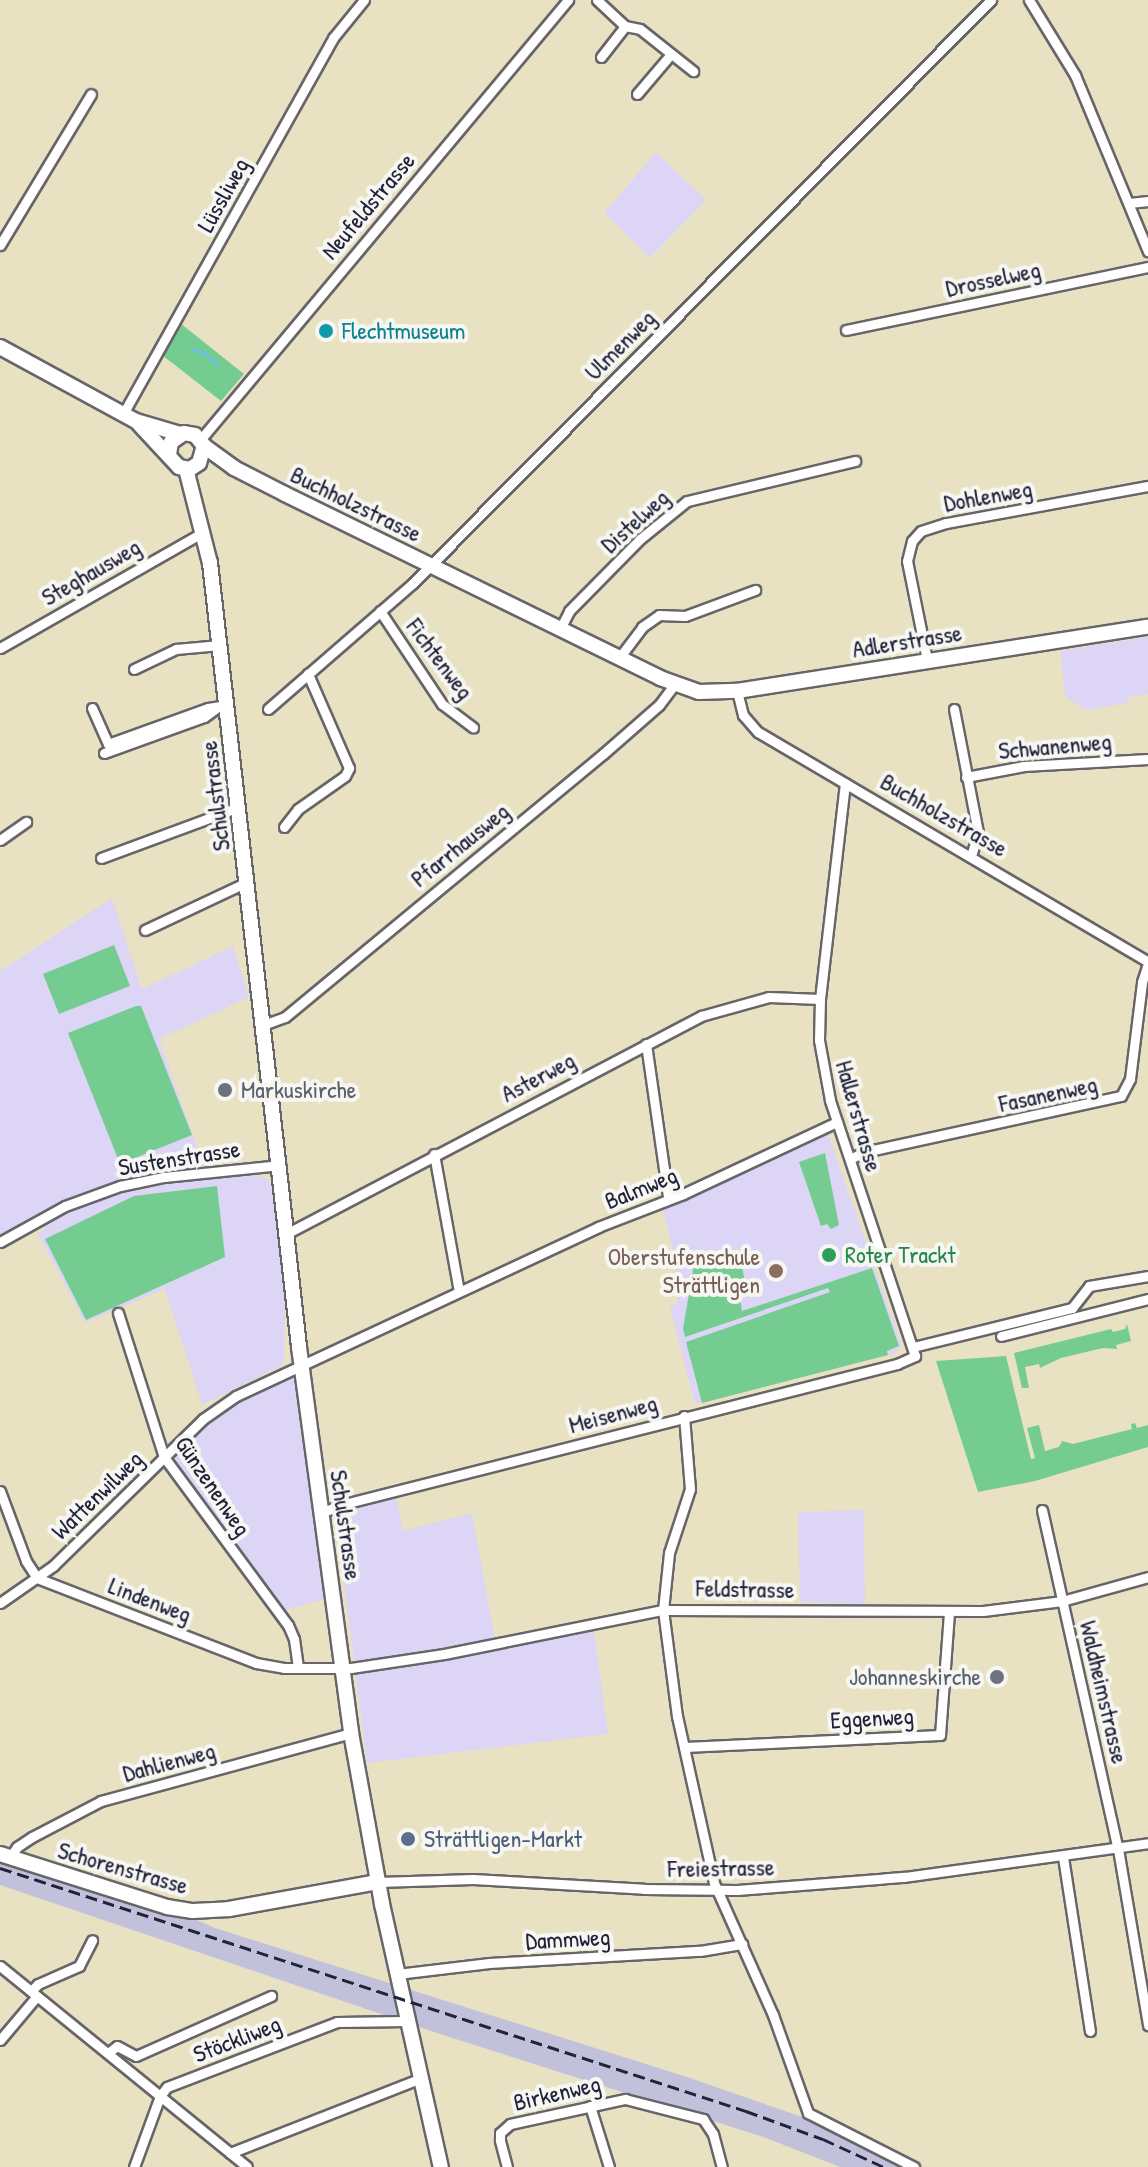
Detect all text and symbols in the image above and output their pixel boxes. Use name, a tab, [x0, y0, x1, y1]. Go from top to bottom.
street label: Neufeldstrasse	[315, 147, 421, 265]
street label: Lüssliweg	[191, 153, 255, 237]
street label: Drosselweg	[943, 255, 1043, 303]
street label: Ulmenweg	[579, 304, 661, 386]
place label: Flechtmuseum	[342, 317, 465, 345]
marker: Flechtmuseum	[317, 322, 335, 340]
street label: Buchholzstrasse	[286, 460, 426, 548]
street label: Dohlenweg	[942, 474, 1034, 518]
street label: Distelweg	[595, 483, 675, 559]
street label: Steghausweg	[37, 532, 145, 612]
street label: Fichtenweg	[400, 613, 480, 705]
street label: Adlerstrasse	[850, 618, 964, 664]
street label: Schwanenweg	[997, 727, 1113, 765]
street label: Schulstrasse	[194, 739, 236, 853]
street label: Buchholzstrasse	[875, 767, 1013, 863]
street label: Pfarrhausweg	[405, 797, 515, 893]
street label: Asterweg	[496, 1046, 580, 1108]
street label: Hallerstrasse	[829, 1057, 889, 1175]
street label: Fasanenweg	[996, 1070, 1100, 1118]
place label: Markuskirche	[241, 1076, 356, 1104]
marker: Markuskirche	[216, 1081, 234, 1099]
street label: Sustenstrasse	[116, 1134, 242, 1182]
street label: Balmweg	[601, 1160, 681, 1216]
place label: Roter Trackt	[845, 1241, 956, 1269]
place label: Oberstufenschule Strättligen	[608, 1243, 760, 1299]
marker: Roter Trackt	[820, 1246, 838, 1264]
marker: Oberstufenschule Strättligen	[767, 1262, 785, 1280]
street label: Meisenweg	[566, 1388, 660, 1440]
street label: Günzenenweg	[169, 1431, 257, 1541]
street label: Wattenwilweg	[46, 1445, 148, 1545]
street label: Schulstrasse	[324, 1468, 368, 1582]
street label: Lindenweg	[105, 1571, 195, 1629]
street label: Feldstrasse	[696, 1574, 794, 1604]
street label: Waldheimstrasse	[1074, 1618, 1134, 1766]
place label: Johanneskirche	[849, 1663, 981, 1691]
marker: Johanneskirche	[988, 1668, 1006, 1686]
street label: Eggenweg	[829, 1701, 915, 1735]
street label: Dahlienweg	[120, 1736, 218, 1788]
place label: Strättligen-Markt	[424, 1825, 582, 1853]
marker: Strättligen-Markt	[399, 1830, 417, 1848]
street label: Schorenstrasse	[55, 1836, 191, 1900]
street label: Freiestrasse	[667, 1853, 775, 1883]
street label: Dammweg	[525, 1922, 611, 1956]
street label: Stöckliweg	[189, 2009, 285, 2069]
street label: Birkenweg	[511, 2069, 603, 2117]

